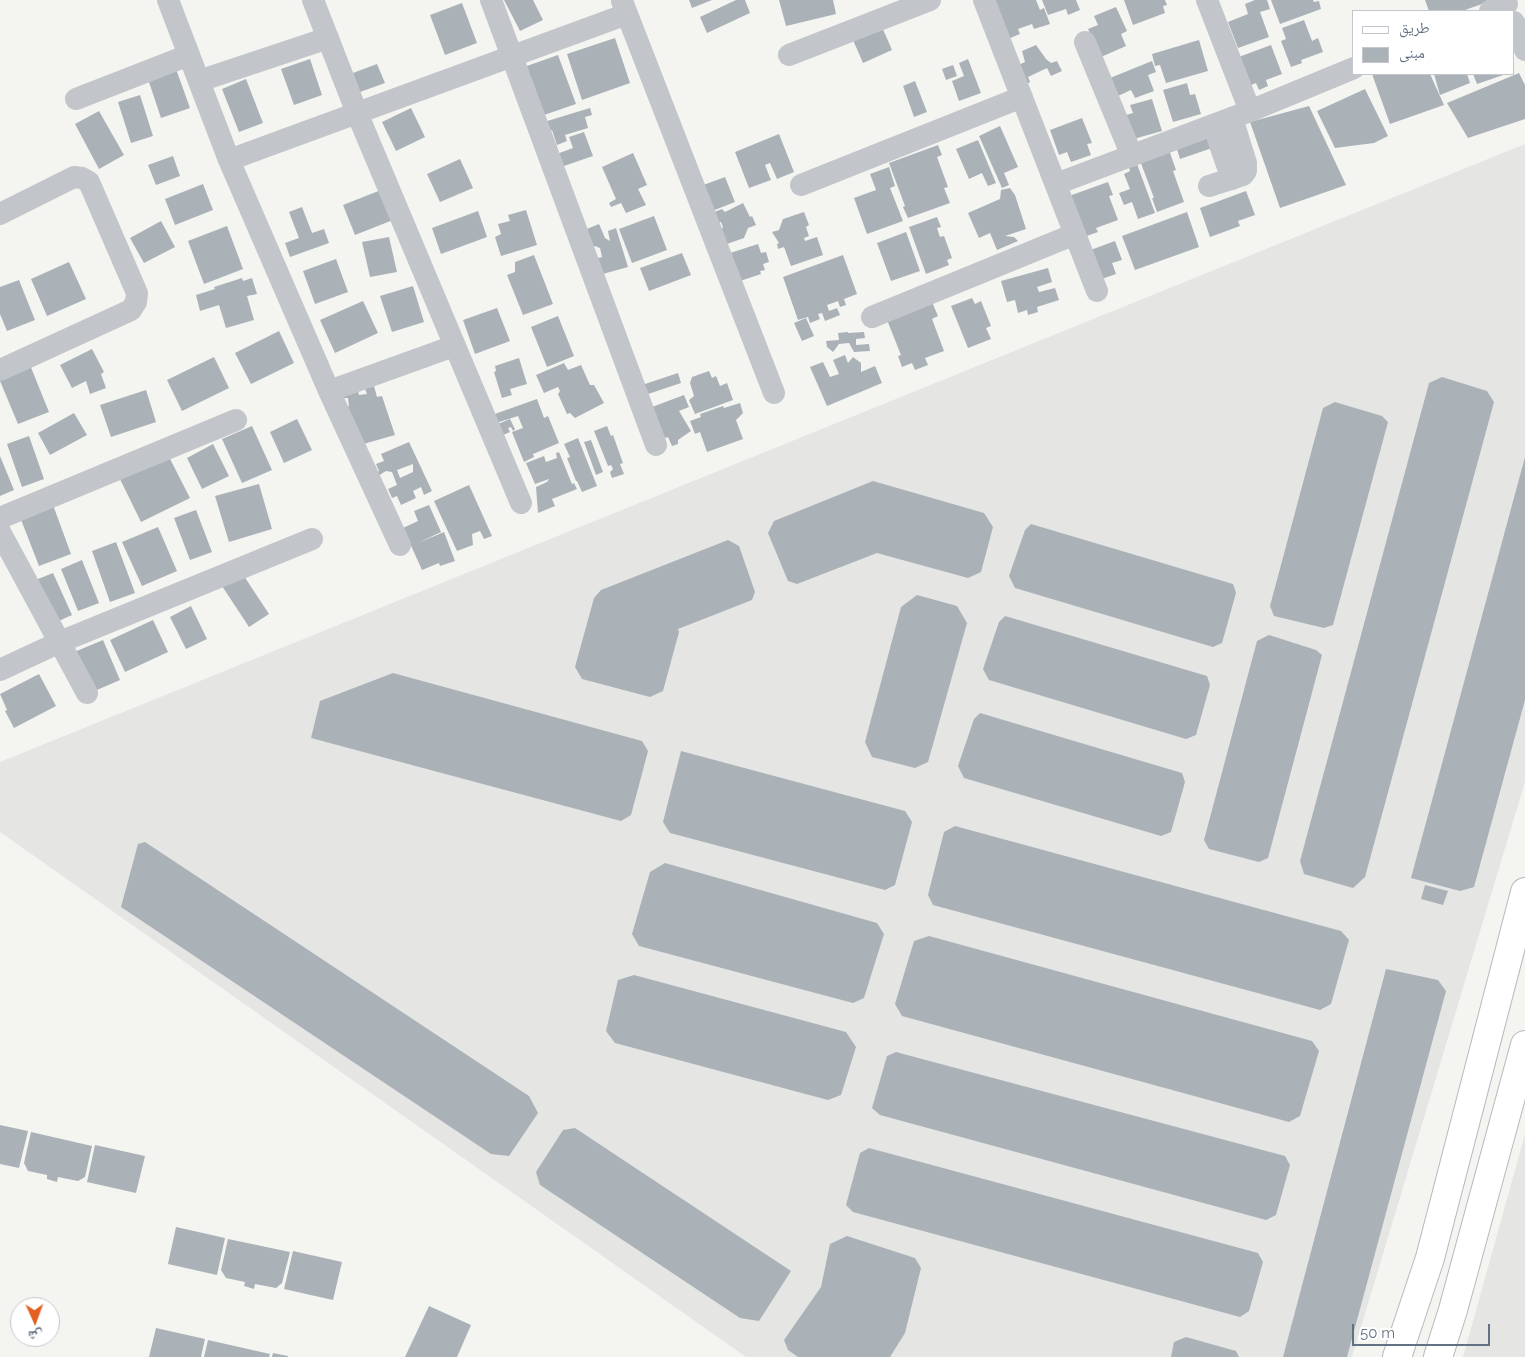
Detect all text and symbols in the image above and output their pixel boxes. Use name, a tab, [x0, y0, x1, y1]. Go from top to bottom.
legend	[1352, 10, 1515, 75]
text: طريق	[1399, 19, 1430, 37]
text: مبنى	[1399, 44, 1425, 62]
north arrow	[10, 1297, 60, 1347]
scale bar	[1355, 1314, 1492, 1346]
text: 50 m	[1360, 1324, 1395, 1342]
text: ش	[28, 1328, 43, 1344]

